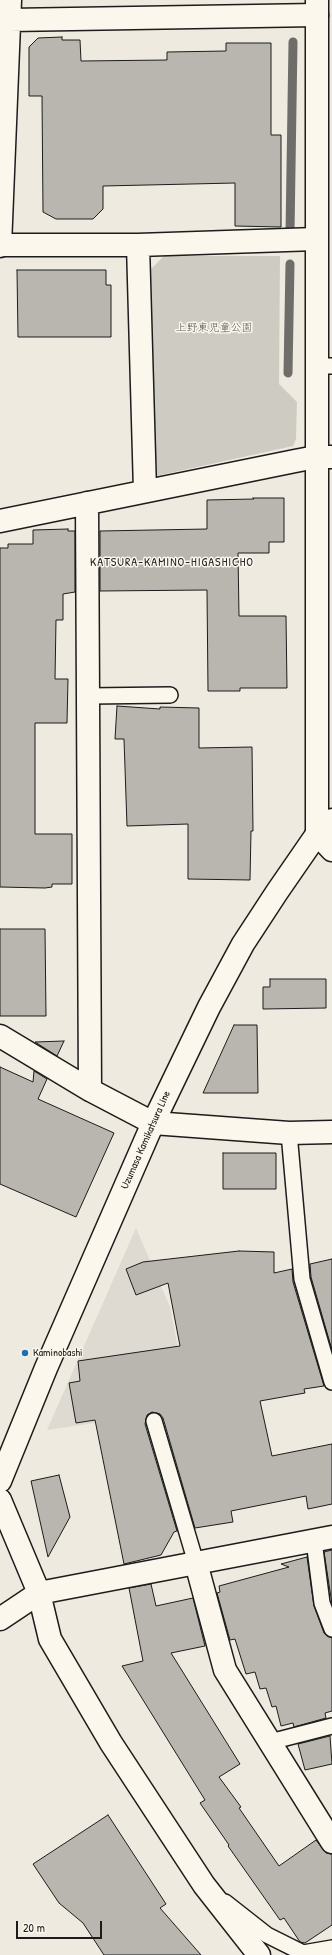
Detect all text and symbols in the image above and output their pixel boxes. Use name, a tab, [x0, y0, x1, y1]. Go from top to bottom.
park label: 上野東児童公園	[176, 321, 252, 335]
district label: KATSURA-KAMINO-HIGASHICHO	[90, 556, 254, 570]
street label: Uzumasa Kamikatsura Line	[118, 1089, 174, 1191]
place label: Kaminobashi	[33, 1346, 83, 1360]
marker: Kaminobashi	[20, 1348, 30, 1358]
scale bar	[18, 1913, 104, 1939]
text: 20 m	[23, 1919, 45, 1936]

